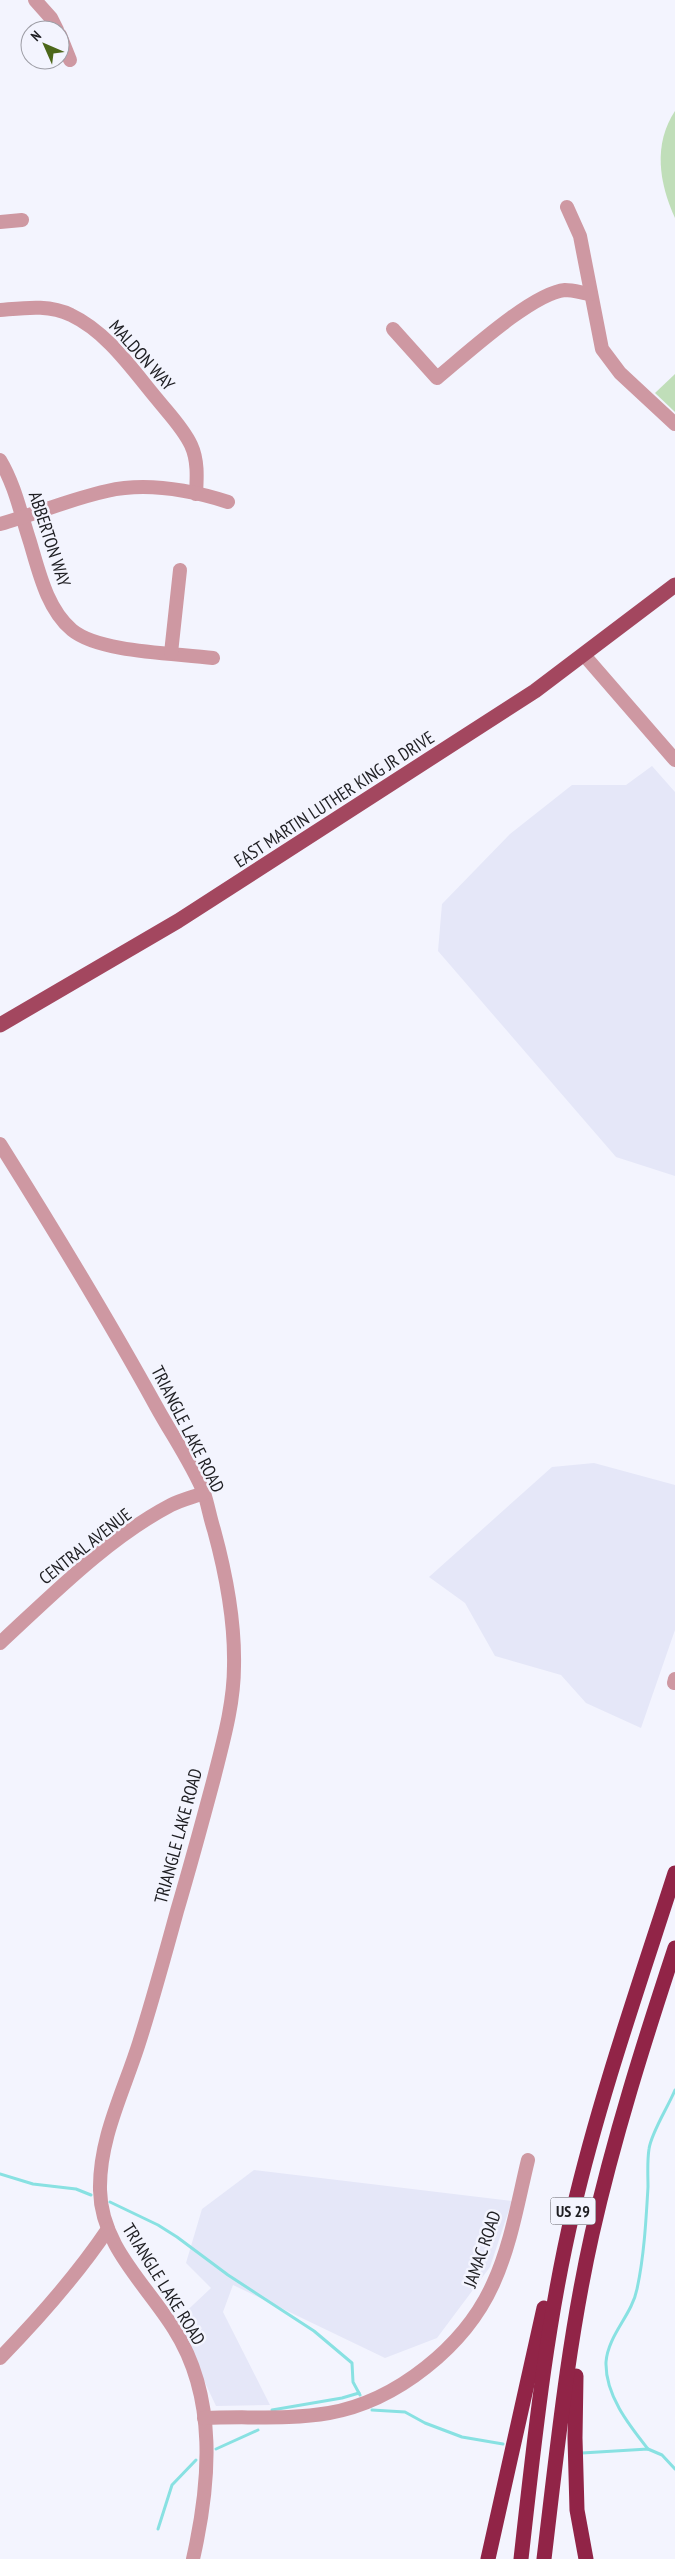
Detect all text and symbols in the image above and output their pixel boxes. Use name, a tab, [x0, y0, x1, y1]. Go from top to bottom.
north arrow	[20, 20, 70, 70]
text: N	[27, 27, 45, 45]
street label: MALDON WAY	[104, 315, 180, 396]
street label: ABBERTON WAY	[24, 488, 76, 590]
street label: EAST MARTIN LUTHER KING JR DRIVE	[230, 726, 438, 872]
street label: TRIANGLE LAKE ROAD	[146, 1362, 230, 1496]
street label: CENTRAL AVENUE	[34, 1503, 136, 1589]
street label: TRIANGLE LAKE ROAD	[149, 1766, 207, 1906]
road number: US 29	[550, 2198, 596, 2224]
street label: JAMAC ROAD	[458, 2208, 506, 2291]
street label: TRIANGLE LAKE ROAD	[117, 2219, 211, 2349]

